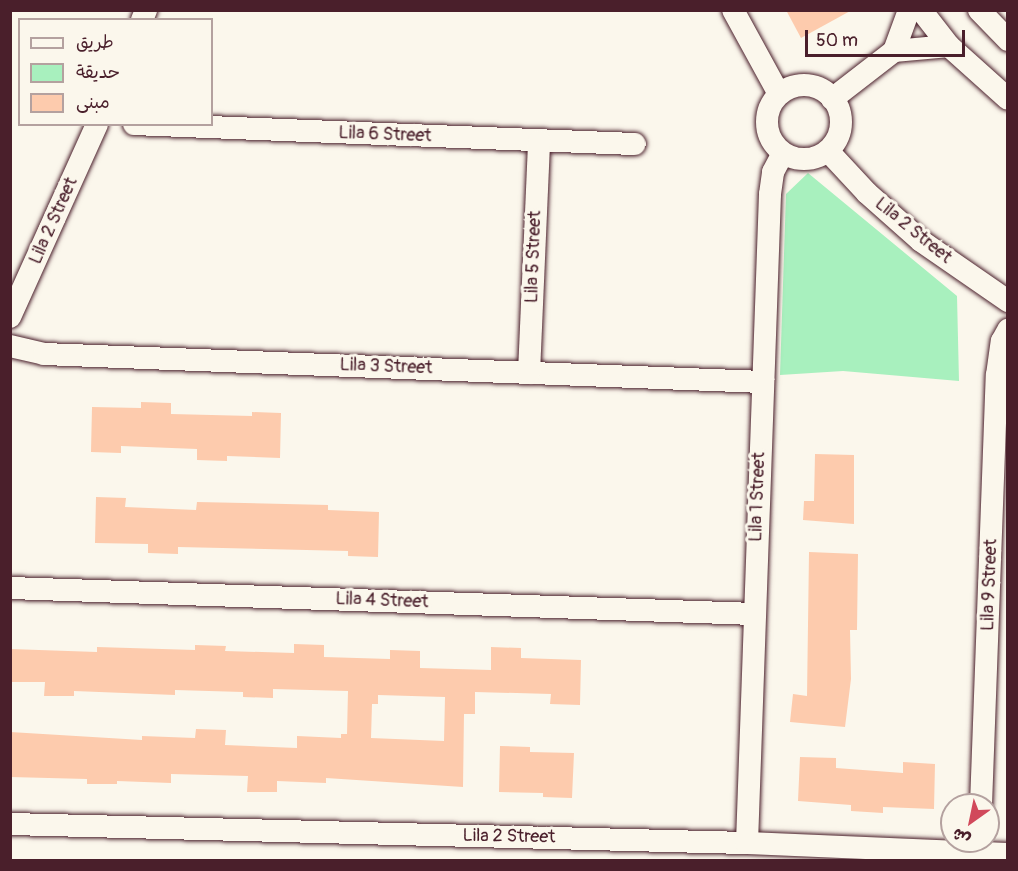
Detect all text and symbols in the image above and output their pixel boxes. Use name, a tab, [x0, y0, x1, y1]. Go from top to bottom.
legend	[18, 18, 213, 126]
scale bar	[808, 18, 968, 56]
text: 50 m	[816, 29, 858, 52]
text: طريق	[76, 31, 114, 54]
text: حديقة	[76, 61, 120, 84]
text: مبنى	[76, 91, 110, 114]
street label: Lila 6 Street	[338, 123, 432, 147]
street label: Lila 2 Street	[25, 174, 83, 268]
street label: Lila 2 Street	[870, 193, 956, 269]
street label: Lila 5 Street	[522, 210, 546, 304]
street label: Lila 3 Street	[339, 355, 433, 379]
street label: Lila 1 Street	[746, 452, 770, 542]
street label: Lila 9 Street	[978, 539, 1002, 631]
street label: Lila 4 Street	[335, 589, 429, 613]
north arrow	[940, 793, 1000, 853]
text: ش	[948, 823, 974, 850]
street label: Lila 2 Street	[462, 825, 556, 849]

